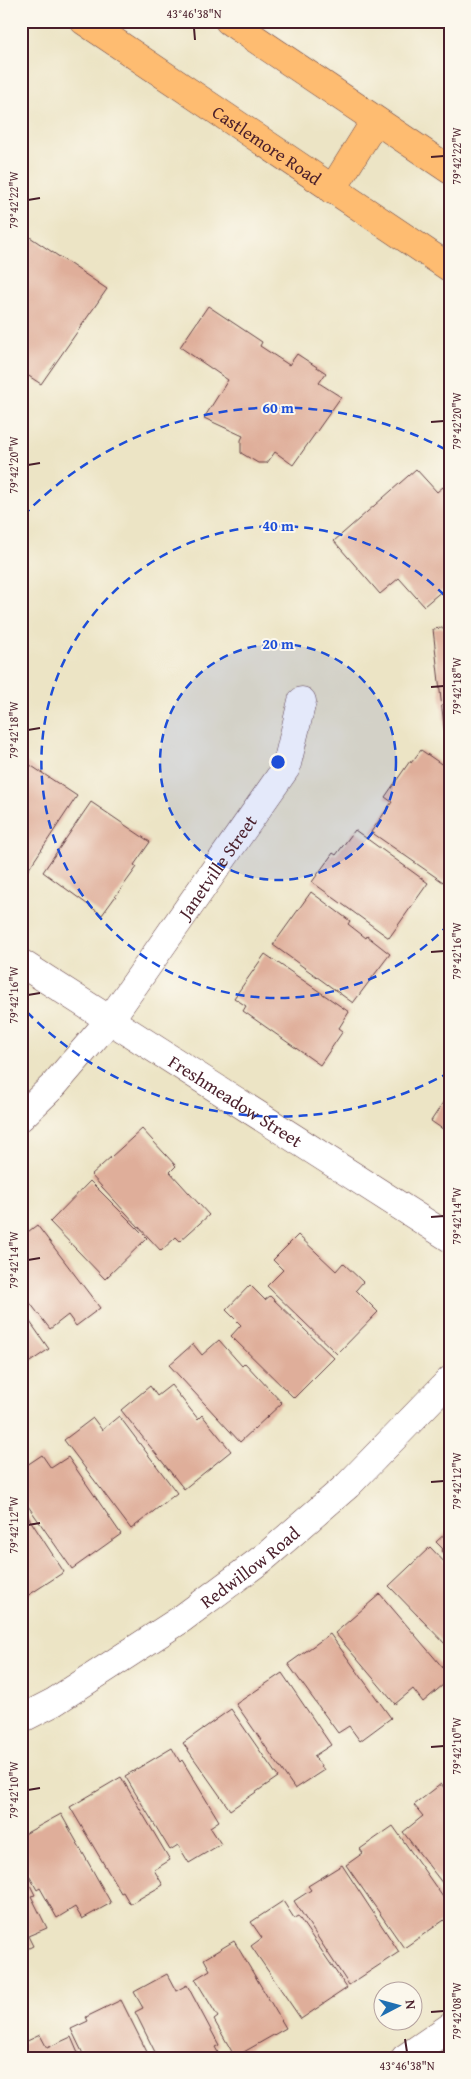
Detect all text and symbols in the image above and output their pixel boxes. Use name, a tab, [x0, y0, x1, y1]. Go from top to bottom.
text: 43°46'38"N	[166, 5, 222, 22]
street label: Castlemore Road	[207, 98, 327, 191]
text: 79°42'22"W	[448, 126, 465, 185]
text: 79°42'22"W	[5, 170, 22, 229]
text: 79°42'20"W	[448, 391, 465, 450]
text: 60 m	[262, 397, 294, 418]
text: 79°42'20"W	[5, 435, 22, 494]
text: 40 m	[262, 515, 294, 536]
text: 20 m	[262, 633, 294, 654]
text: 79°42'18"W	[448, 656, 465, 715]
text: 79°42'18"W	[5, 700, 22, 759]
centre of rings	[269, 753, 287, 771]
street label: Janetville Street	[170, 808, 263, 925]
text: 79°42'16"W	[448, 921, 465, 980]
text: 79°42'16"W	[5, 965, 22, 1024]
street label: Freshmeadow Street	[163, 1048, 308, 1154]
text: 79°42'14"W	[448, 1186, 465, 1245]
text: 79°42'14"W	[5, 1230, 22, 1289]
text: 79°42'12"W	[448, 1451, 465, 1510]
text: 79°42'12"W	[5, 1495, 22, 1554]
street label: Redwillow Road	[194, 1519, 306, 1614]
text: 79°42'10"W	[448, 1716, 465, 1775]
text: 79°42'10"W	[5, 1760, 22, 1819]
text: 79°42'08"W	[448, 1981, 465, 2040]
north arrow	[374, 1982, 424, 2032]
text: N	[400, 1999, 421, 2011]
text: 43°46'38"N	[379, 2057, 435, 2074]

